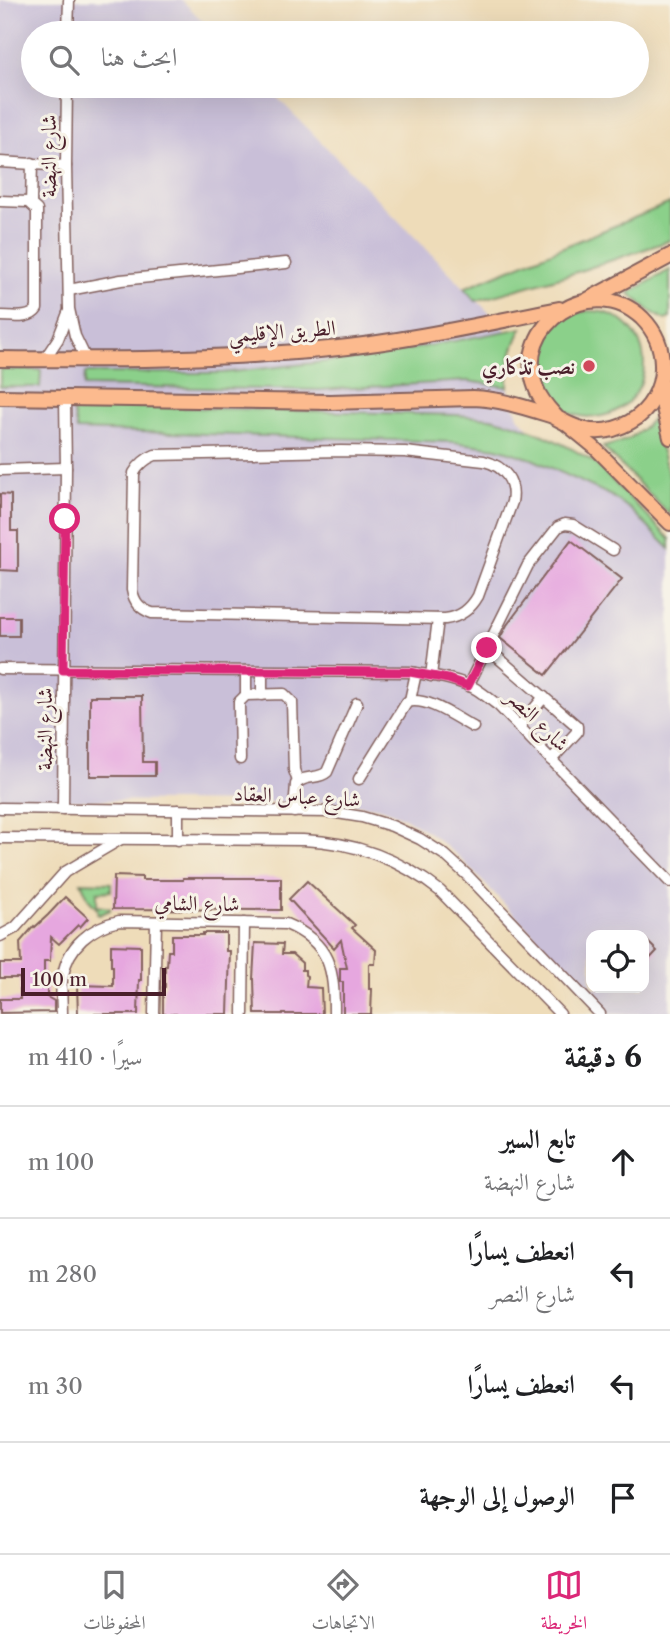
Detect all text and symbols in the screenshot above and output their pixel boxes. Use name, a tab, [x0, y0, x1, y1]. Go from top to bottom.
search box	[21, 21, 649, 98]
icon: search	[45, 41, 83, 79]
text: ابحث هنا	[101, 41, 177, 73]
street label: شارع النهضة	[36, 114, 67, 198]
street label: الطريق الإقليمي	[228, 315, 337, 355]
place label: نصب تذكاري	[482, 354, 575, 384]
marker: نصب تذكاري	[581, 358, 597, 374]
route start	[49, 503, 80, 534]
route end	[471, 632, 502, 663]
street label: شارع النصر	[496, 682, 574, 761]
street label: شارع النهضة	[32, 687, 63, 771]
street label: شارع عباس العقاد	[233, 780, 361, 818]
street label: شارع الشامي	[154, 890, 240, 922]
map controls	[586, 930, 649, 993]
button: locate	[586, 930, 649, 993]
scale bar	[21, 965, 166, 997]
text: 100 m	[32, 968, 87, 991]
text: 6 دقيقة	[564, 1038, 642, 1075]
text: سيرًا · 410 m	[28, 1043, 143, 1071]
text: تابع السير	[501, 1123, 575, 1155]
icon: ahead	[604, 1143, 642, 1181]
text: 100 m	[28, 1148, 94, 1176]
text: شارع النهضة	[484, 1168, 575, 1196]
text: انعطف يسارًا	[467, 1235, 575, 1267]
icon: left	[604, 1255, 642, 1293]
text: 280 m	[28, 1260, 97, 1288]
text: شارع النصر	[490, 1280, 575, 1308]
icon: left	[604, 1367, 642, 1405]
text: انعطف يسارًا	[467, 1368, 575, 1400]
text: 30 m	[28, 1372, 83, 1400]
icon: arrive	[604, 1479, 642, 1517]
text: الوصول إلى الوجهة	[420, 1480, 575, 1512]
tab: المحفوظات	[83, 1566, 146, 1641]
tab: الاتجاهات	[312, 1566, 375, 1641]
tab: الخريطة	[541, 1566, 587, 1641]

